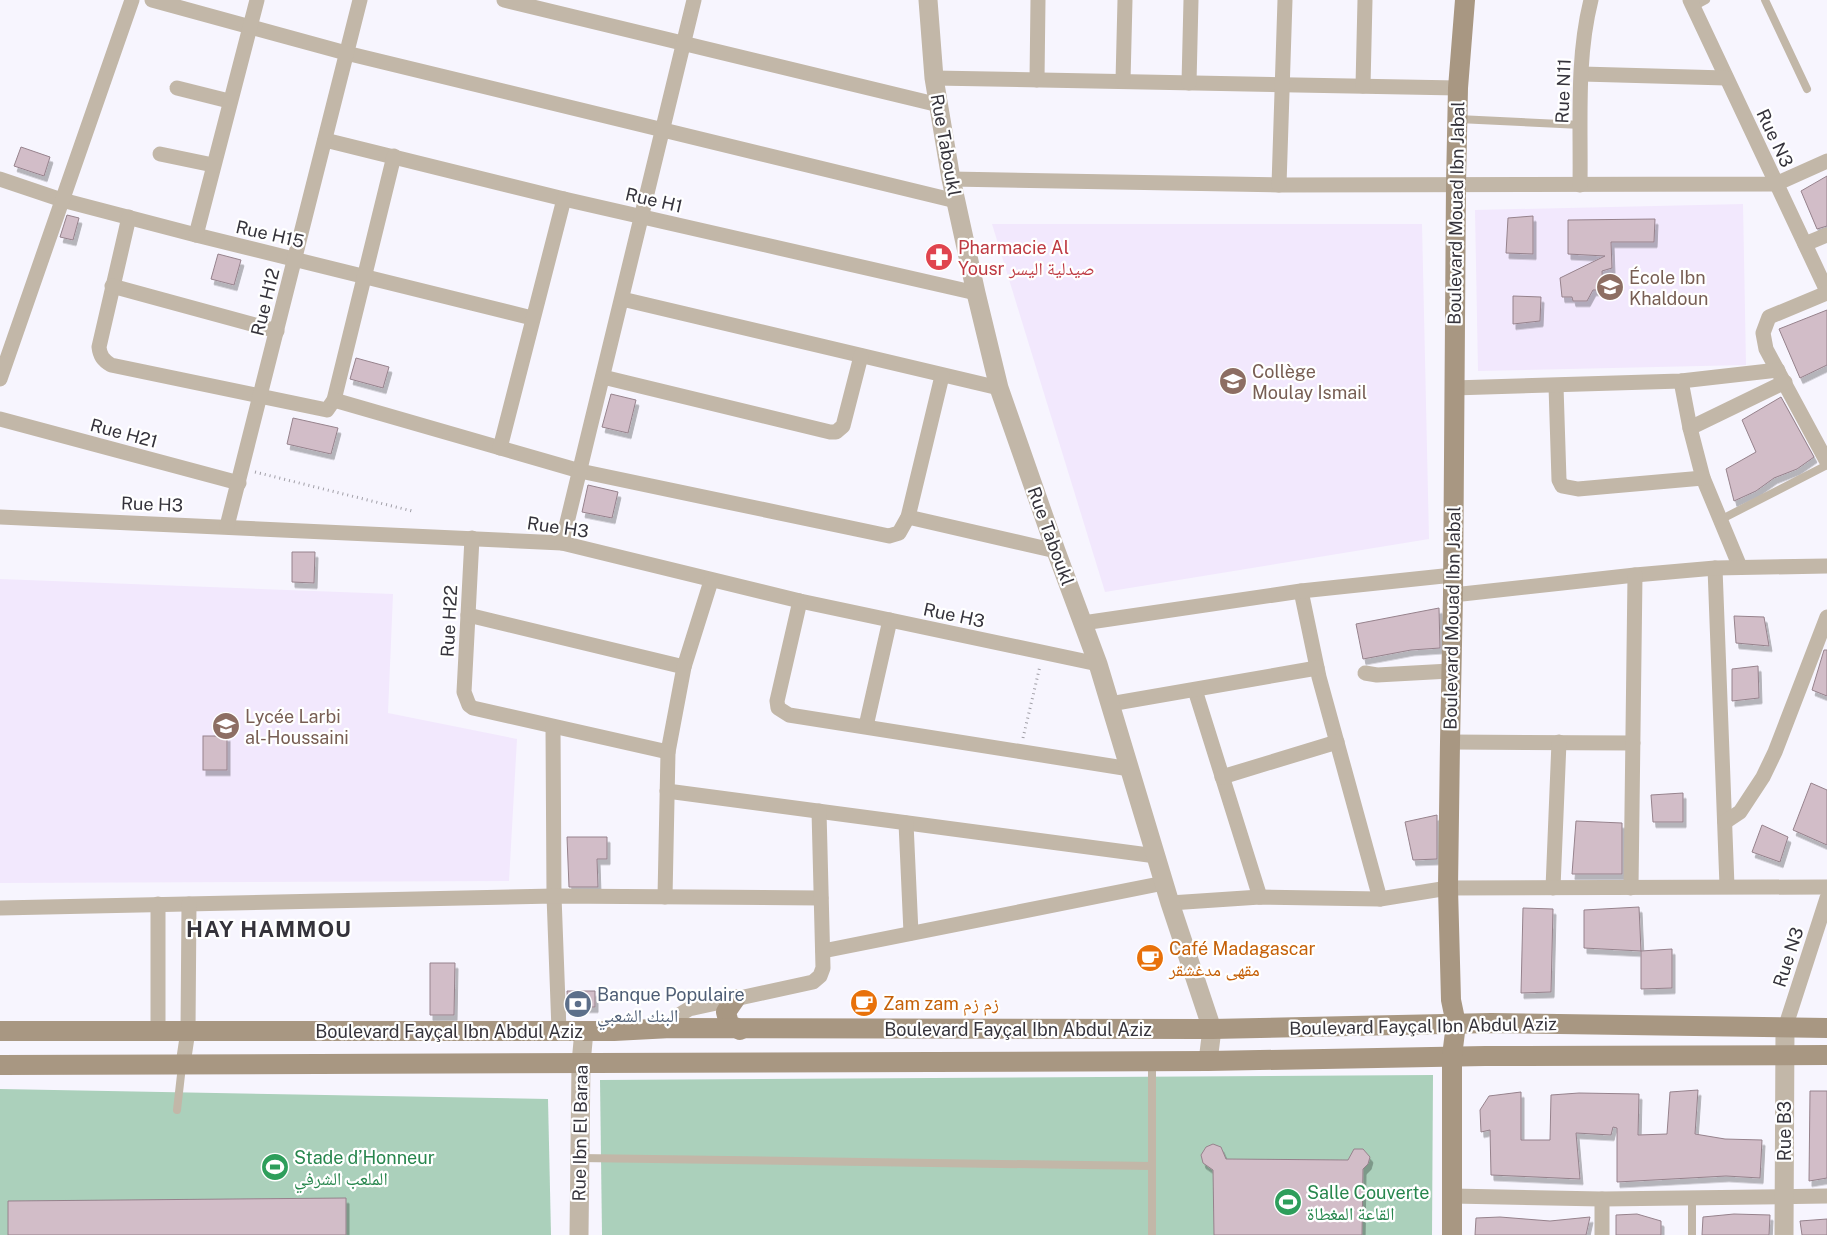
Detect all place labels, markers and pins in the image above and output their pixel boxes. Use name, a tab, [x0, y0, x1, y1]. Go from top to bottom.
place label: Pharmacie Al Yousr صيدلية اليسر	[958, 237, 1095, 279]
pharmacy icon: Pharmacie Al Yousr صيدلية اليسر	[924, 242, 954, 272]
place label: École Ibn Khaldoun	[1629, 266, 1708, 309]
school or university icon: École Ibn Khaldoun	[1595, 272, 1625, 302]
place label: Collège Moulay Ismail	[1252, 361, 1367, 403]
school or university icon: Collège Moulay Ismail	[1218, 366, 1248, 396]
place label: Lycée Larbi al-Houssaini	[245, 706, 349, 748]
school or university icon: Lycée Larbi al-Houssaini	[211, 711, 241, 741]
place label: Café Madagascar مقهى مدغشقر	[1168, 938, 1315, 981]
cafe icon: Café Madagascar مقهى مدغشقر	[1135, 943, 1165, 973]
place label: Banque Populaire البنك الشعبي	[597, 984, 745, 1030]
cafe icon: Zam zam زم زم	[849, 988, 879, 1018]
bank icon: Banque Populaire البنك الشعبي	[563, 989, 593, 1019]
place label: Zam zam زم زم	[883, 993, 999, 1016]
place label: Stade d’Honneur الملعب الشرفي	[294, 1147, 435, 1193]
sports icon: Stade d’Honneur الملعب الشرفي	[260, 1152, 290, 1182]
place label: Salle Couverte القاعة المغطاة	[1307, 1182, 1429, 1224]
sports icon: Salle Couverte القاعة المغطاة	[1273, 1187, 1303, 1217]

